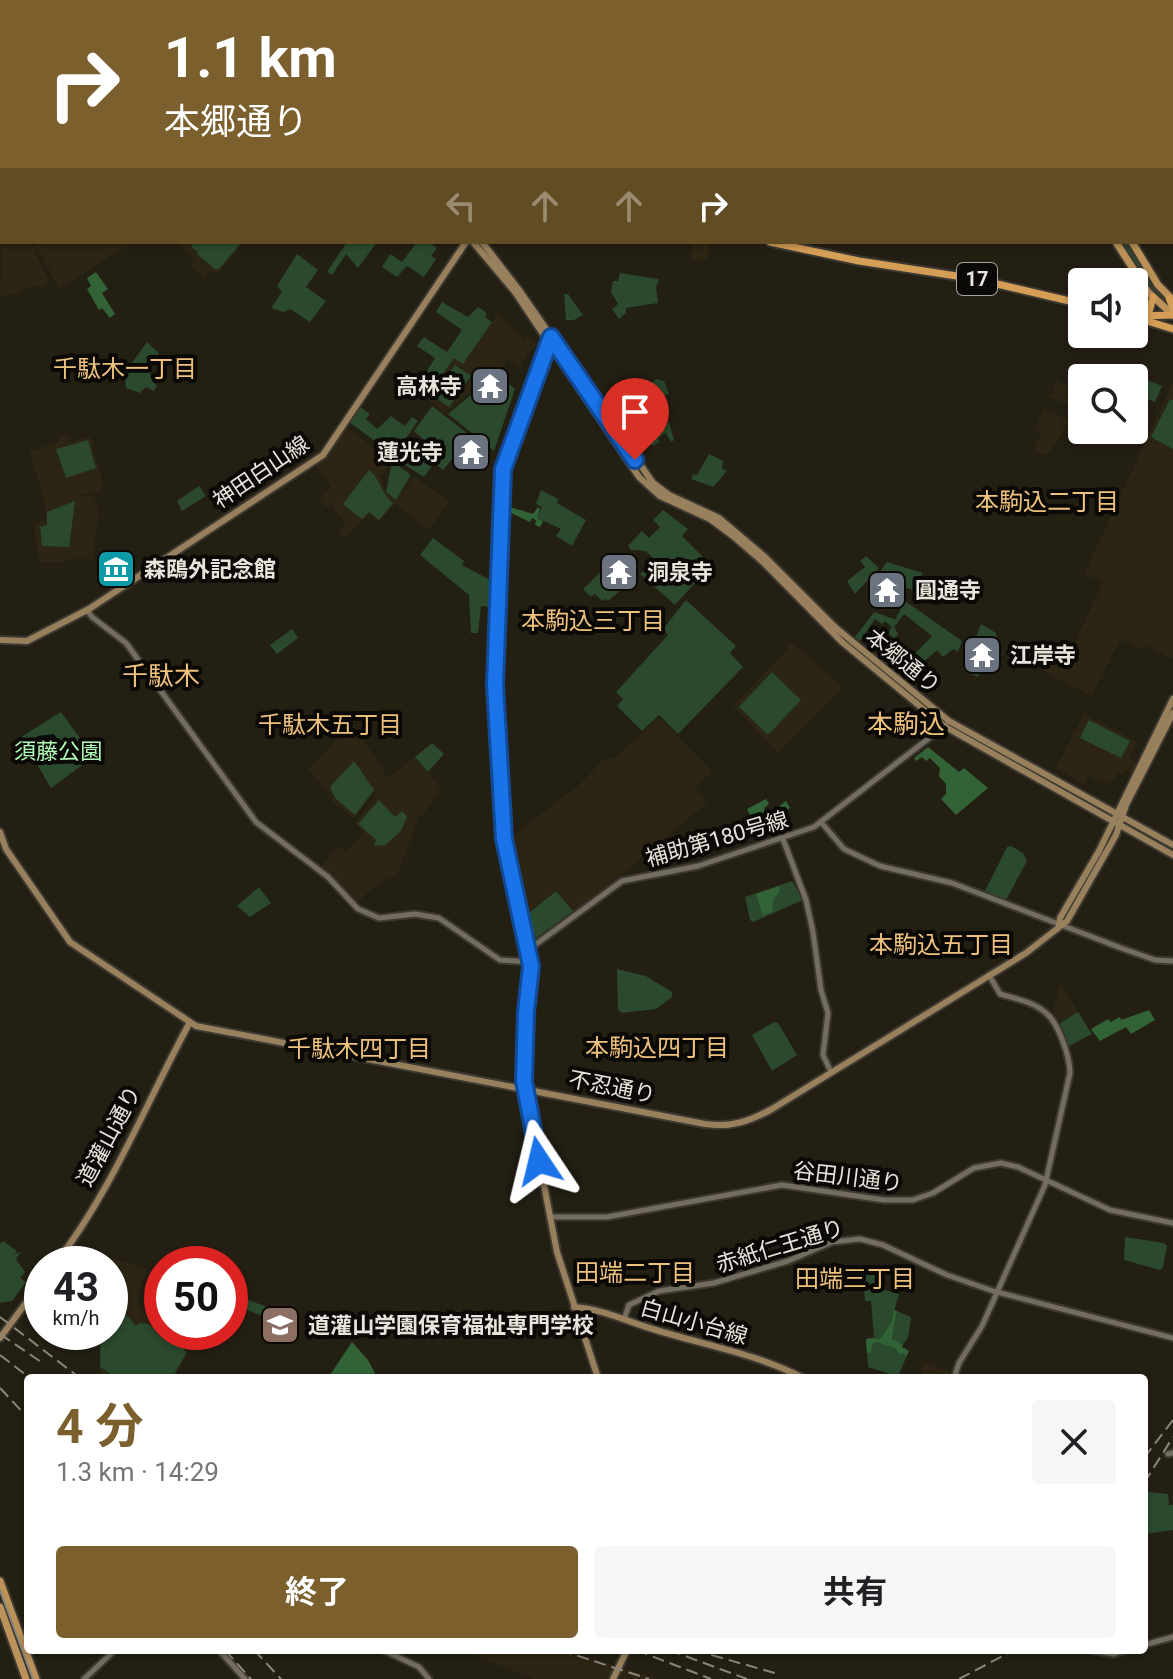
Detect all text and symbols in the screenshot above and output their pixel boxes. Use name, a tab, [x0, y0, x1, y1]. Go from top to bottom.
text: 1.1 km	[164, 25, 337, 91]
icon: right	[32, 32, 136, 136]
text: 本郷通り	[164, 101, 308, 143]
icon: left	[439, 184, 483, 228]
icon: ahead	[523, 184, 567, 228]
icon: ahead	[607, 184, 651, 228]
icon: right	[691, 184, 735, 228]
road number: 17	[957, 263, 997, 295]
map controls	[1068, 268, 1148, 444]
button: sound	[1068, 268, 1148, 348]
district label: 千駄木一丁目	[53, 355, 197, 383]
button: search	[1068, 364, 1148, 444]
temple icon: 高林寺	[469, 365, 511, 407]
place label: 高林寺	[396, 374, 462, 399]
pin	[601, 378, 669, 460]
icon: arrive	[613, 390, 657, 434]
street label: 神田白山線	[208, 431, 314, 513]
temple icon: 蓮光寺	[450, 431, 492, 473]
place label: 蓮光寺	[377, 440, 443, 465]
district label: 本駒込二丁目	[975, 488, 1119, 516]
museum icon: 森鴎外記念館	[95, 548, 137, 590]
temple icon: 洞泉寺	[598, 551, 640, 593]
place label: 森鴎外記念館	[144, 557, 276, 582]
place label: 洞泉寺	[647, 560, 713, 585]
temple icon: 圓通寺	[866, 569, 908, 611]
place label: 圓通寺	[915, 578, 981, 603]
district label: 本駒込三丁目	[521, 607, 665, 635]
street label: 本郷通り	[861, 624, 945, 698]
temple icon: 江岸寺	[961, 634, 1003, 676]
place label: 江岸寺	[1010, 643, 1076, 668]
district label: 千駄木	[122, 661, 200, 691]
district label: 本駒込	[867, 709, 945, 739]
district label: 千駄木五丁目	[258, 711, 402, 739]
park label: 須藤公園	[14, 739, 102, 764]
street label: 補助第180号線	[643, 807, 791, 871]
district label: 本駒込五丁目	[869, 931, 1013, 959]
district label: 本駒込四丁目	[585, 1034, 729, 1062]
district label: 千駄木四丁目	[287, 1035, 431, 1063]
street label: 不忍通り	[566, 1066, 658, 1108]
street label: 道灌山通り	[72, 1082, 146, 1190]
position arrow	[497, 1119, 581, 1203]
street label: 谷田川通り	[792, 1158, 904, 1196]
street label: 赤紙仁王通り	[713, 1215, 847, 1277]
speed limit sign: 50	[144, 1246, 248, 1350]
district label: 田端二丁目	[575, 1259, 695, 1287]
text: 43	[53, 1264, 99, 1311]
district label: 田端三丁目	[795, 1265, 915, 1293]
street label: 白山小台線	[638, 1295, 750, 1349]
school or university icon: 道灌山学園保育福祉専門学校	[259, 1304, 301, 1346]
text: km/h	[53, 1306, 99, 1330]
place label: 道灌山学園保育福祉専門学校	[308, 1313, 594, 1338]
text: 4 分	[56, 1398, 143, 1455]
button: close	[1032, 1400, 1116, 1484]
text: 1.3 km · 14:29	[56, 1457, 219, 1487]
button: 終了	[56, 1546, 578, 1638]
button: 共有	[594, 1546, 1116, 1638]

